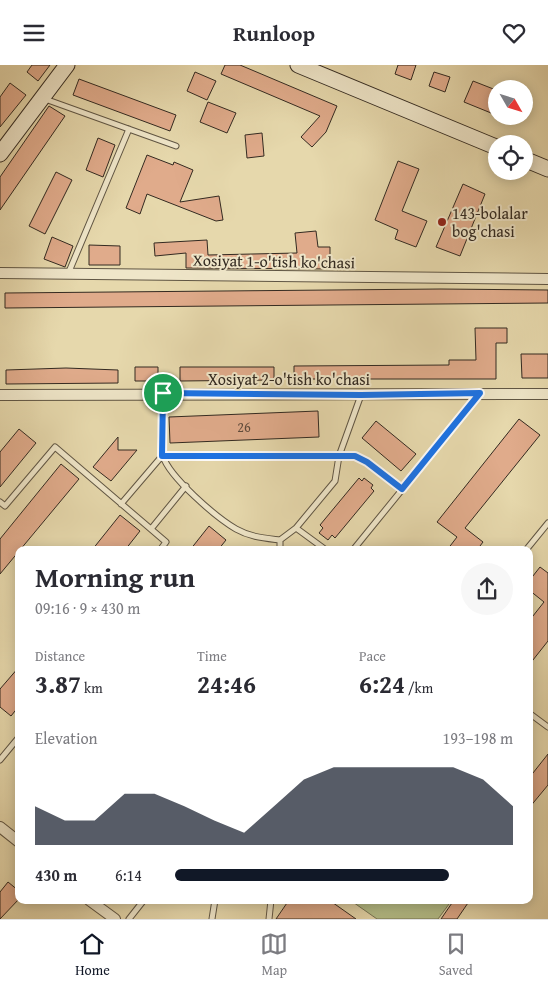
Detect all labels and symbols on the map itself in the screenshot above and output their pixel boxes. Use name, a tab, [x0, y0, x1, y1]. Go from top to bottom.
north arrow	[488, 80, 532, 125]
place label: 143-bolalar bog'chasi	[452, 201, 528, 243]
marker: 143-bolalar bog'chasi	[436, 216, 448, 228]
street label: Xosiyat 1-o'tish ko'chasi	[193, 248, 356, 274]
street label: Xosiyat 2-o'tish ko'chasi	[208, 367, 371, 391]
pin	[142, 372, 184, 414]
house number: 26	[237, 417, 251, 437]

